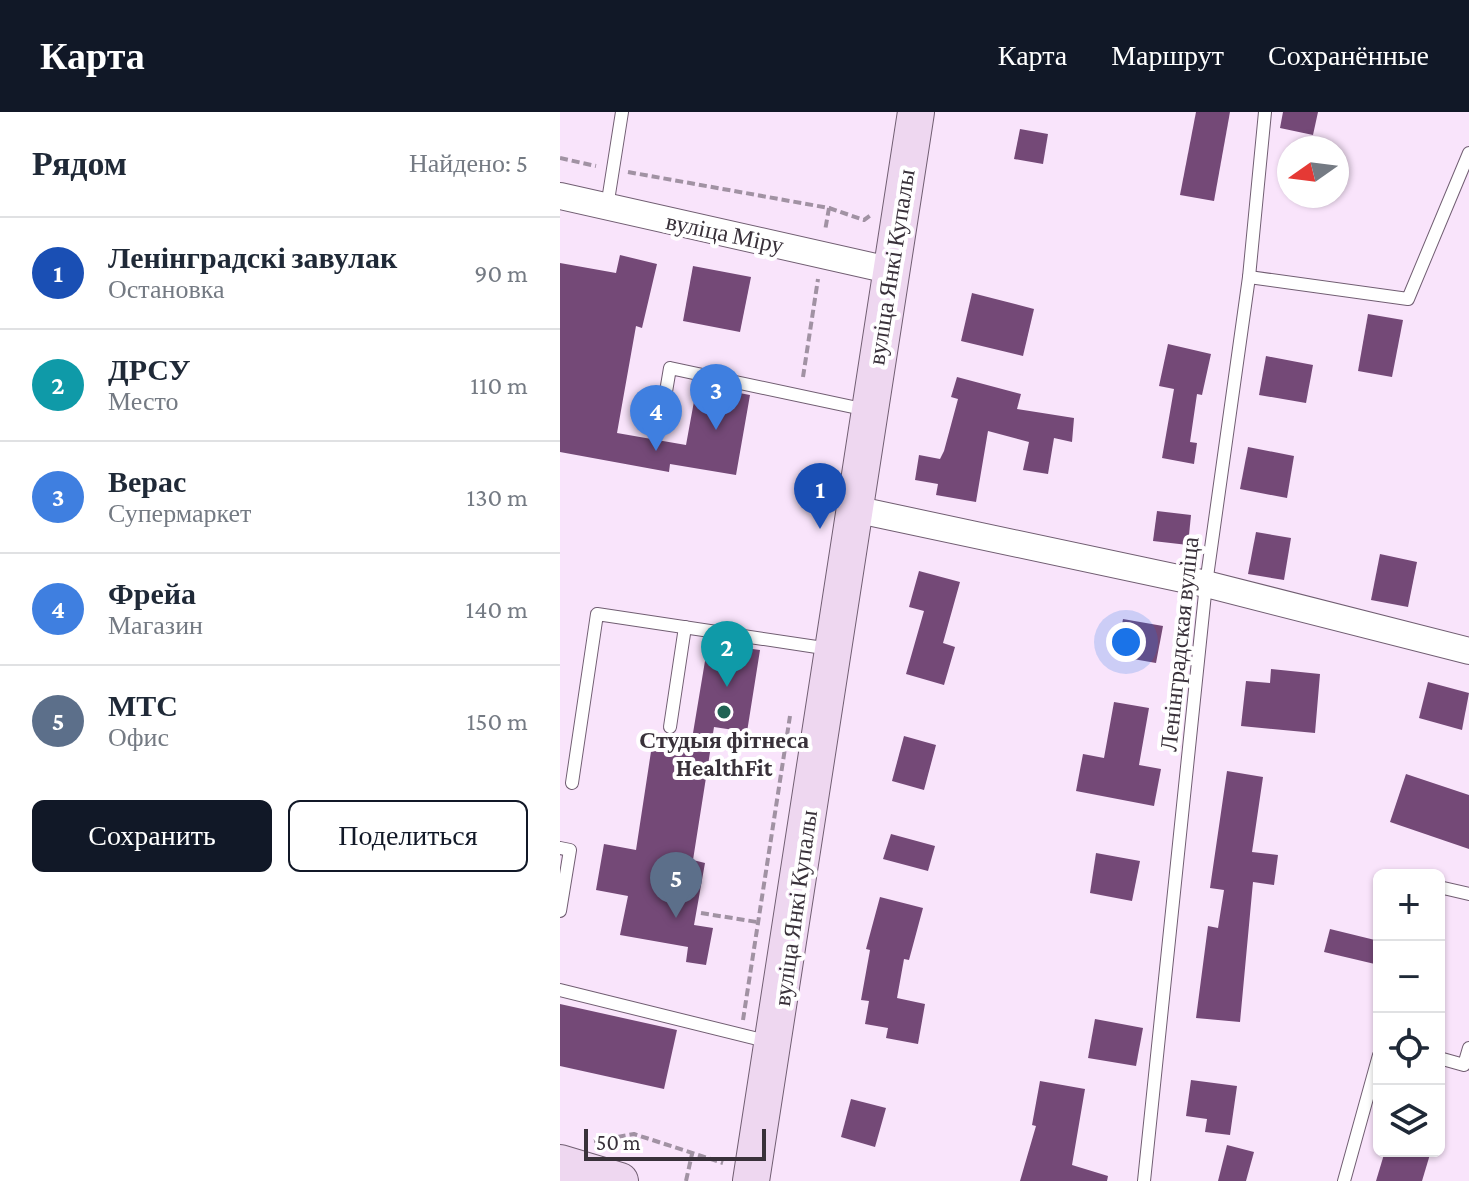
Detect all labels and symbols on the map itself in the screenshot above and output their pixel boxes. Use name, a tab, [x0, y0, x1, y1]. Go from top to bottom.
north arrow	[1277, 136, 1349, 208]
street label: вуліца Янкі Купалы	[862, 167, 920, 367]
street label: вуліца Міру	[664, 207, 786, 259]
pin: 3	[690, 364, 742, 430]
pin: 4	[630, 385, 682, 451]
pin: 1	[794, 463, 846, 529]
street label: Ленінградская вуліца	[1154, 535, 1204, 753]
pin: 2	[701, 621, 753, 687]
your location	[1106, 622, 1146, 662]
marker: Студыя фітнеса HealthFit	[715, 703, 733, 721]
place label: Студыя фітнеса HealthFit	[639, 726, 809, 781]
street label: вуліца Янкі Купалы	[768, 808, 822, 1008]
pin: 5	[650, 852, 702, 918]
scale bar	[584, 1125, 766, 1161]

